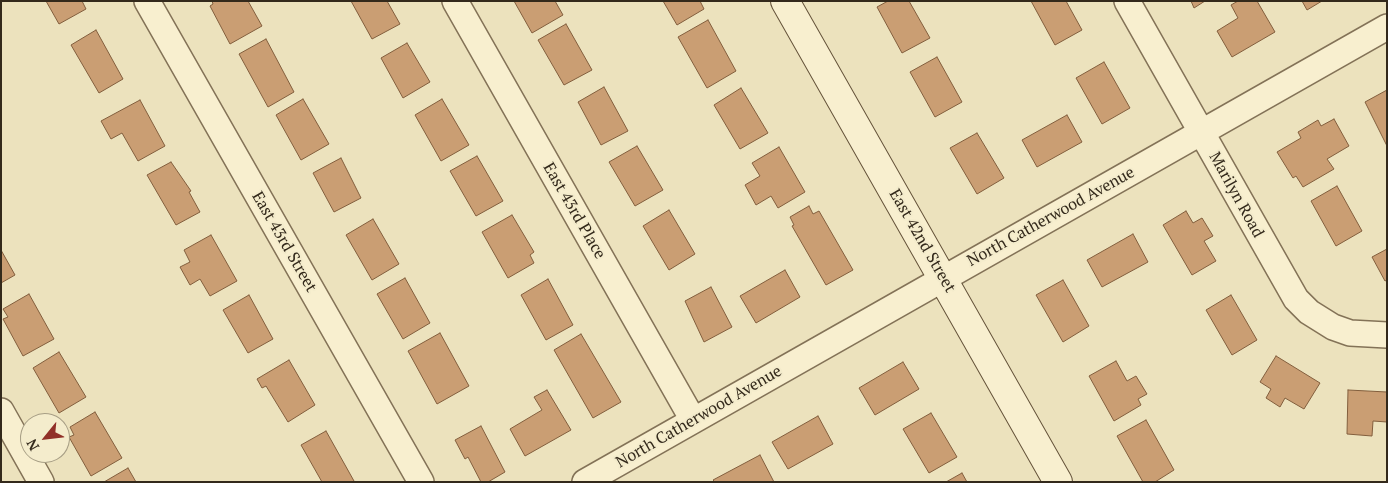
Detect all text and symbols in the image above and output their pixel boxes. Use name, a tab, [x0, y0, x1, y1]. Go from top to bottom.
street label: Marilyn Road	[1205, 149, 1267, 241]
street label: East 43rd Place	[539, 160, 609, 262]
street label: North Catherwood Avenue	[964, 163, 1138, 271]
street label: East 42nd Street	[885, 186, 959, 296]
street label: East 43rd Street	[247, 188, 321, 296]
street label: North Catherwood Avenue	[613, 362, 785, 472]
north arrow	[20, 413, 70, 463]
text: N	[21, 436, 43, 454]

